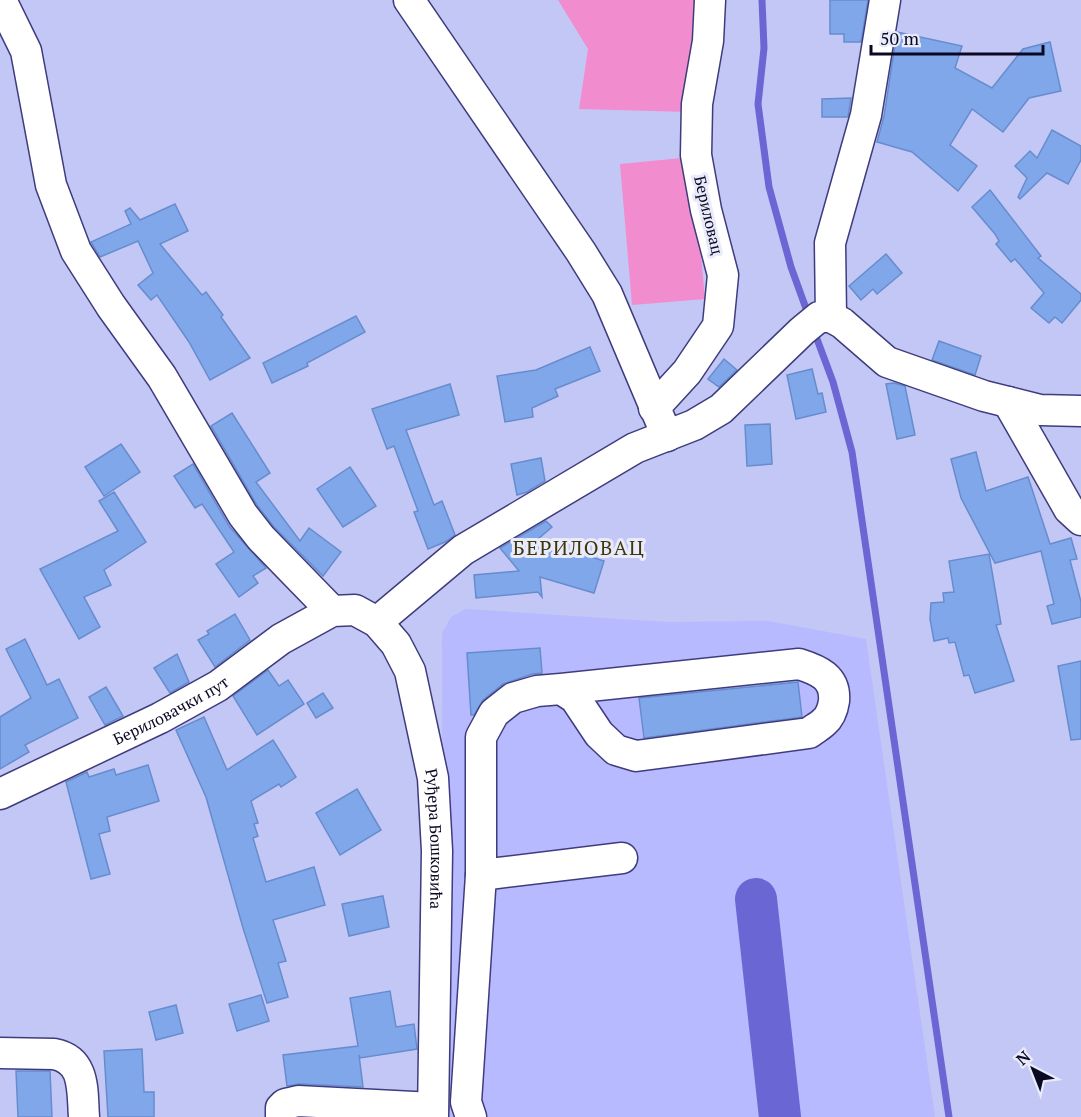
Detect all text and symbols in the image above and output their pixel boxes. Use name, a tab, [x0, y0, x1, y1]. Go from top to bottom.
scale bar	[871, 18, 1044, 56]
text: 50 m	[880, 26, 920, 50]
street label: Бериловац	[689, 173, 729, 257]
district label: БЕРИЛОВАЦ	[513, 534, 645, 561]
street label: Бериловачки пут	[109, 671, 233, 750]
street label: Руђера Бошковића	[420, 766, 448, 909]
north arrow	[1003, 1039, 1063, 1099]
text: N	[1011, 1046, 1035, 1070]

